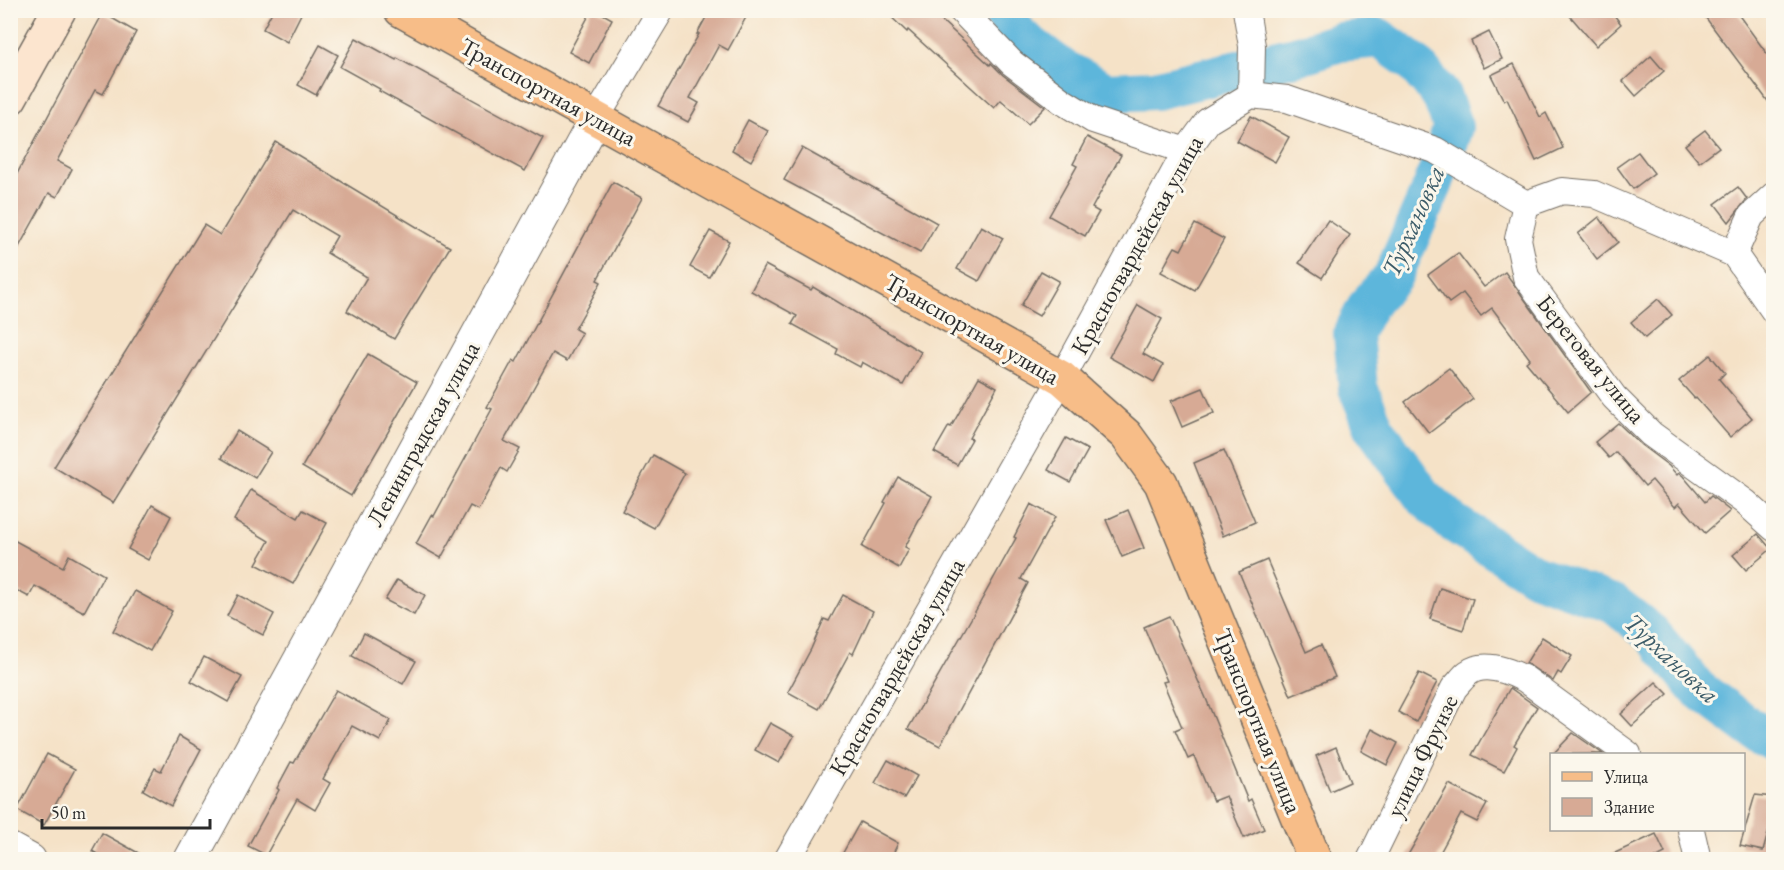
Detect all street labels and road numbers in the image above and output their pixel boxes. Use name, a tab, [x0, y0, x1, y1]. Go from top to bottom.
street label: Транспортная улица	[455, 30, 642, 153]
street label: Красногвардейская улица	[1063, 129, 1210, 360]
street label: Транспортная улица	[879, 266, 1066, 391]
street label: Береговая улица	[1530, 288, 1653, 430]
street label: Ленинградская улица	[359, 335, 486, 532]
street label: Красногвардейская улица	[822, 552, 972, 781]
street label: Транспортная улица	[1207, 624, 1310, 818]
street label: улица Фрунзе	[1379, 689, 1465, 822]

